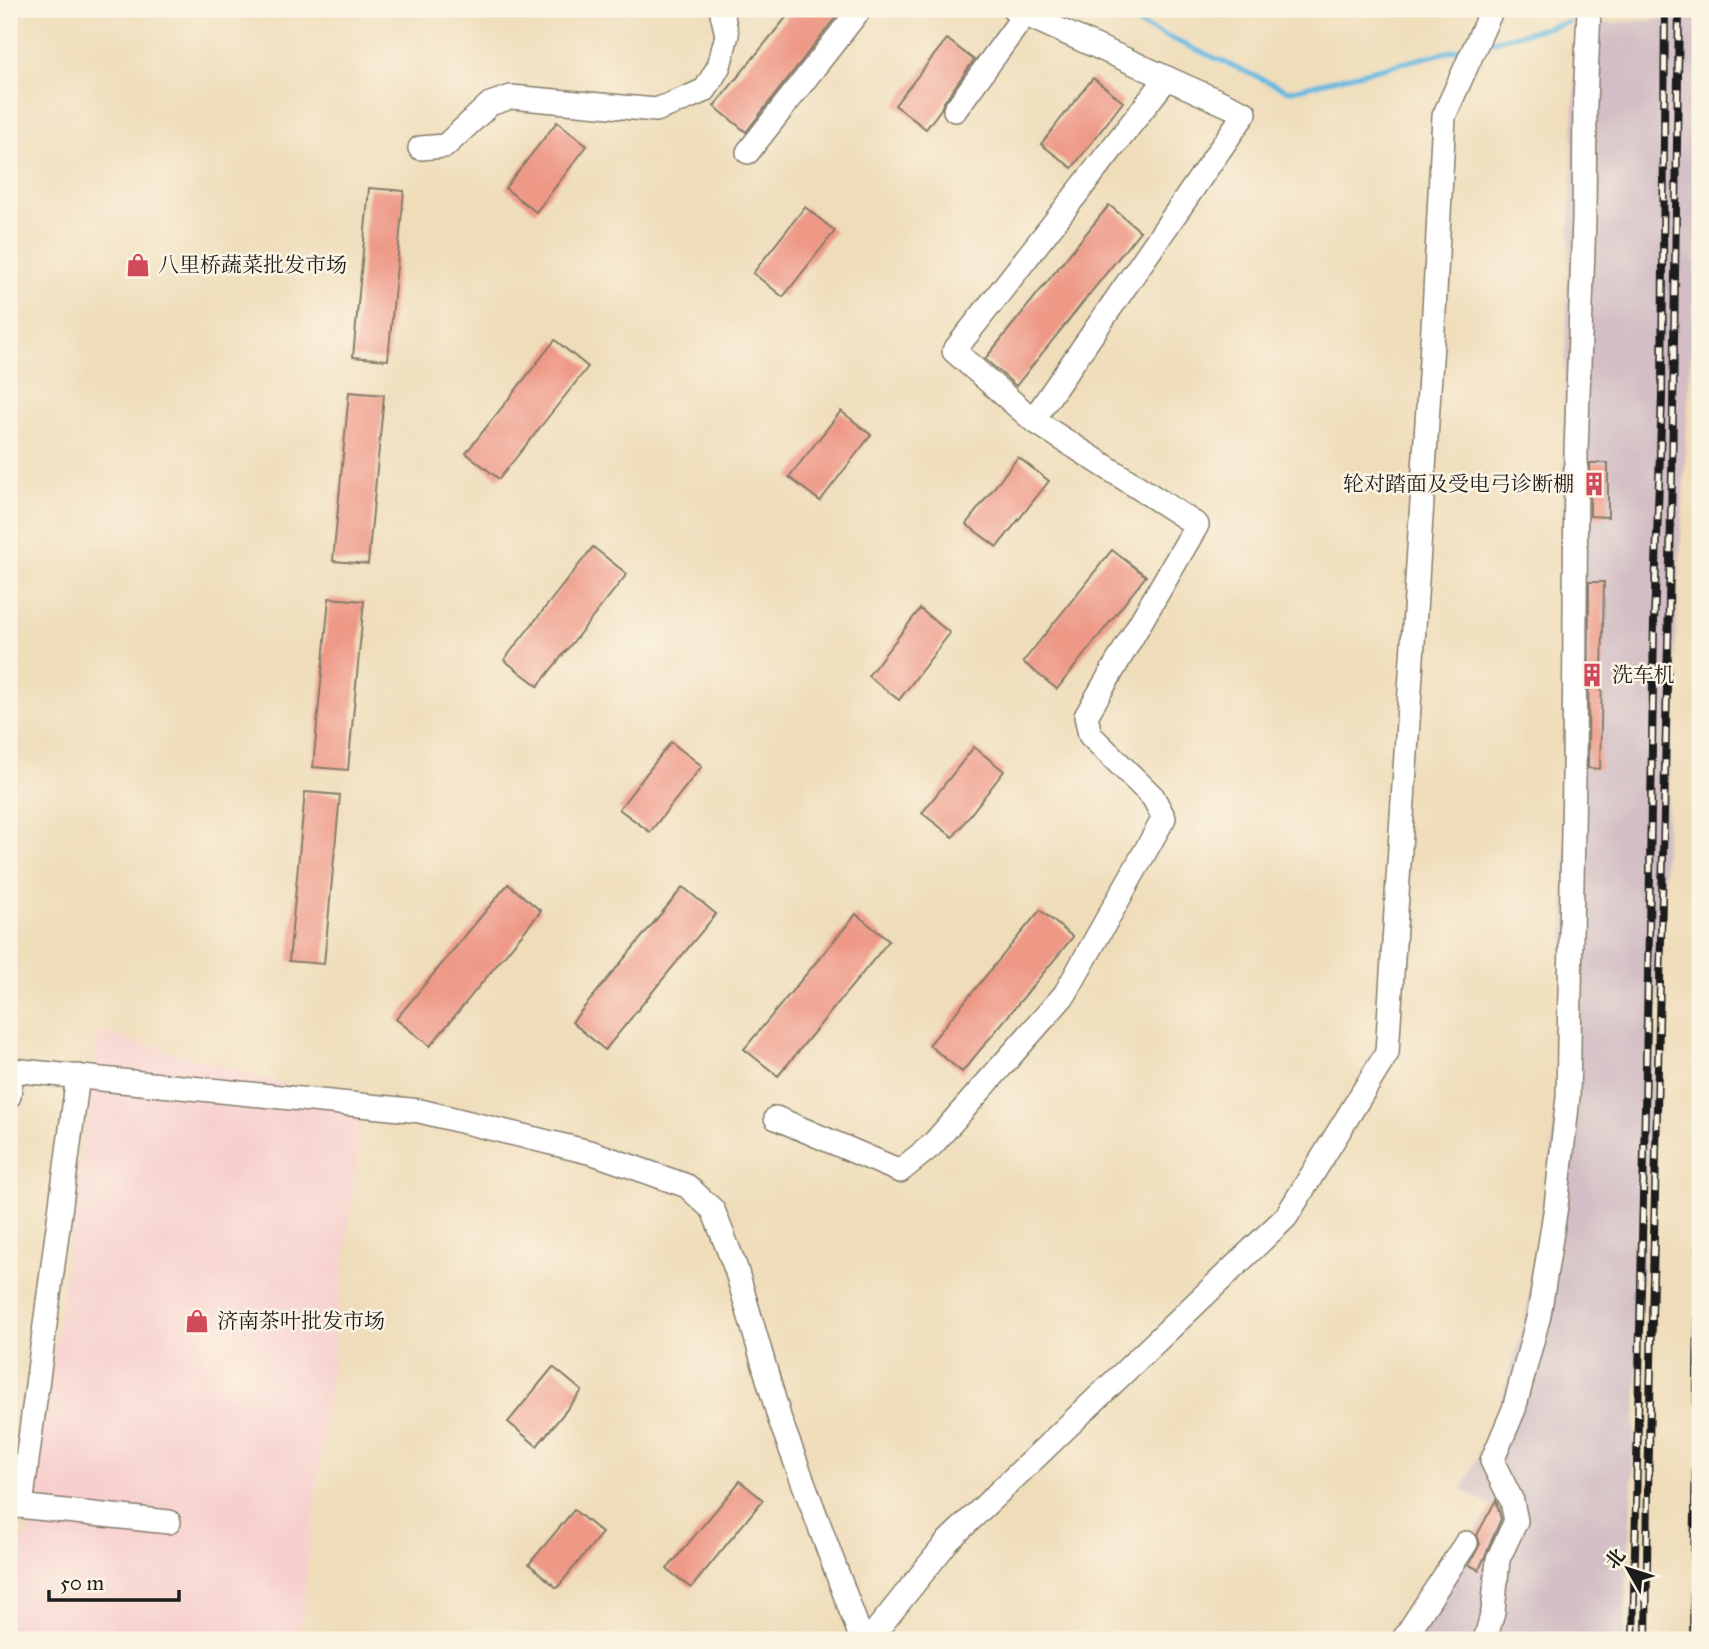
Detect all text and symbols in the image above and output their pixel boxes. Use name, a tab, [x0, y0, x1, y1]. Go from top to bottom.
shop icon: 八里桥蔬菜批发市场	[124, 251, 152, 279]
place label: 八里桥蔬菜批发市场	[158, 252, 347, 278]
building icon: 轮对踏面及受电弓诊断棚	[1580, 470, 1608, 498]
place label: 轮对踏面及受电弓诊断棚	[1343, 471, 1574, 497]
building icon: 洗车机	[1578, 661, 1606, 689]
place label: 洗车机	[1612, 662, 1675, 688]
shop icon: 济南茶叶批发市场	[183, 1307, 211, 1335]
place label: 济南茶叶批发市场	[217, 1308, 385, 1334]
north arrow	[1594, 1534, 1664, 1604]
text: 北	[1600, 1544, 1630, 1573]
scale bar	[49, 1558, 178, 1602]
text: 50 m	[60, 1570, 105, 1596]

